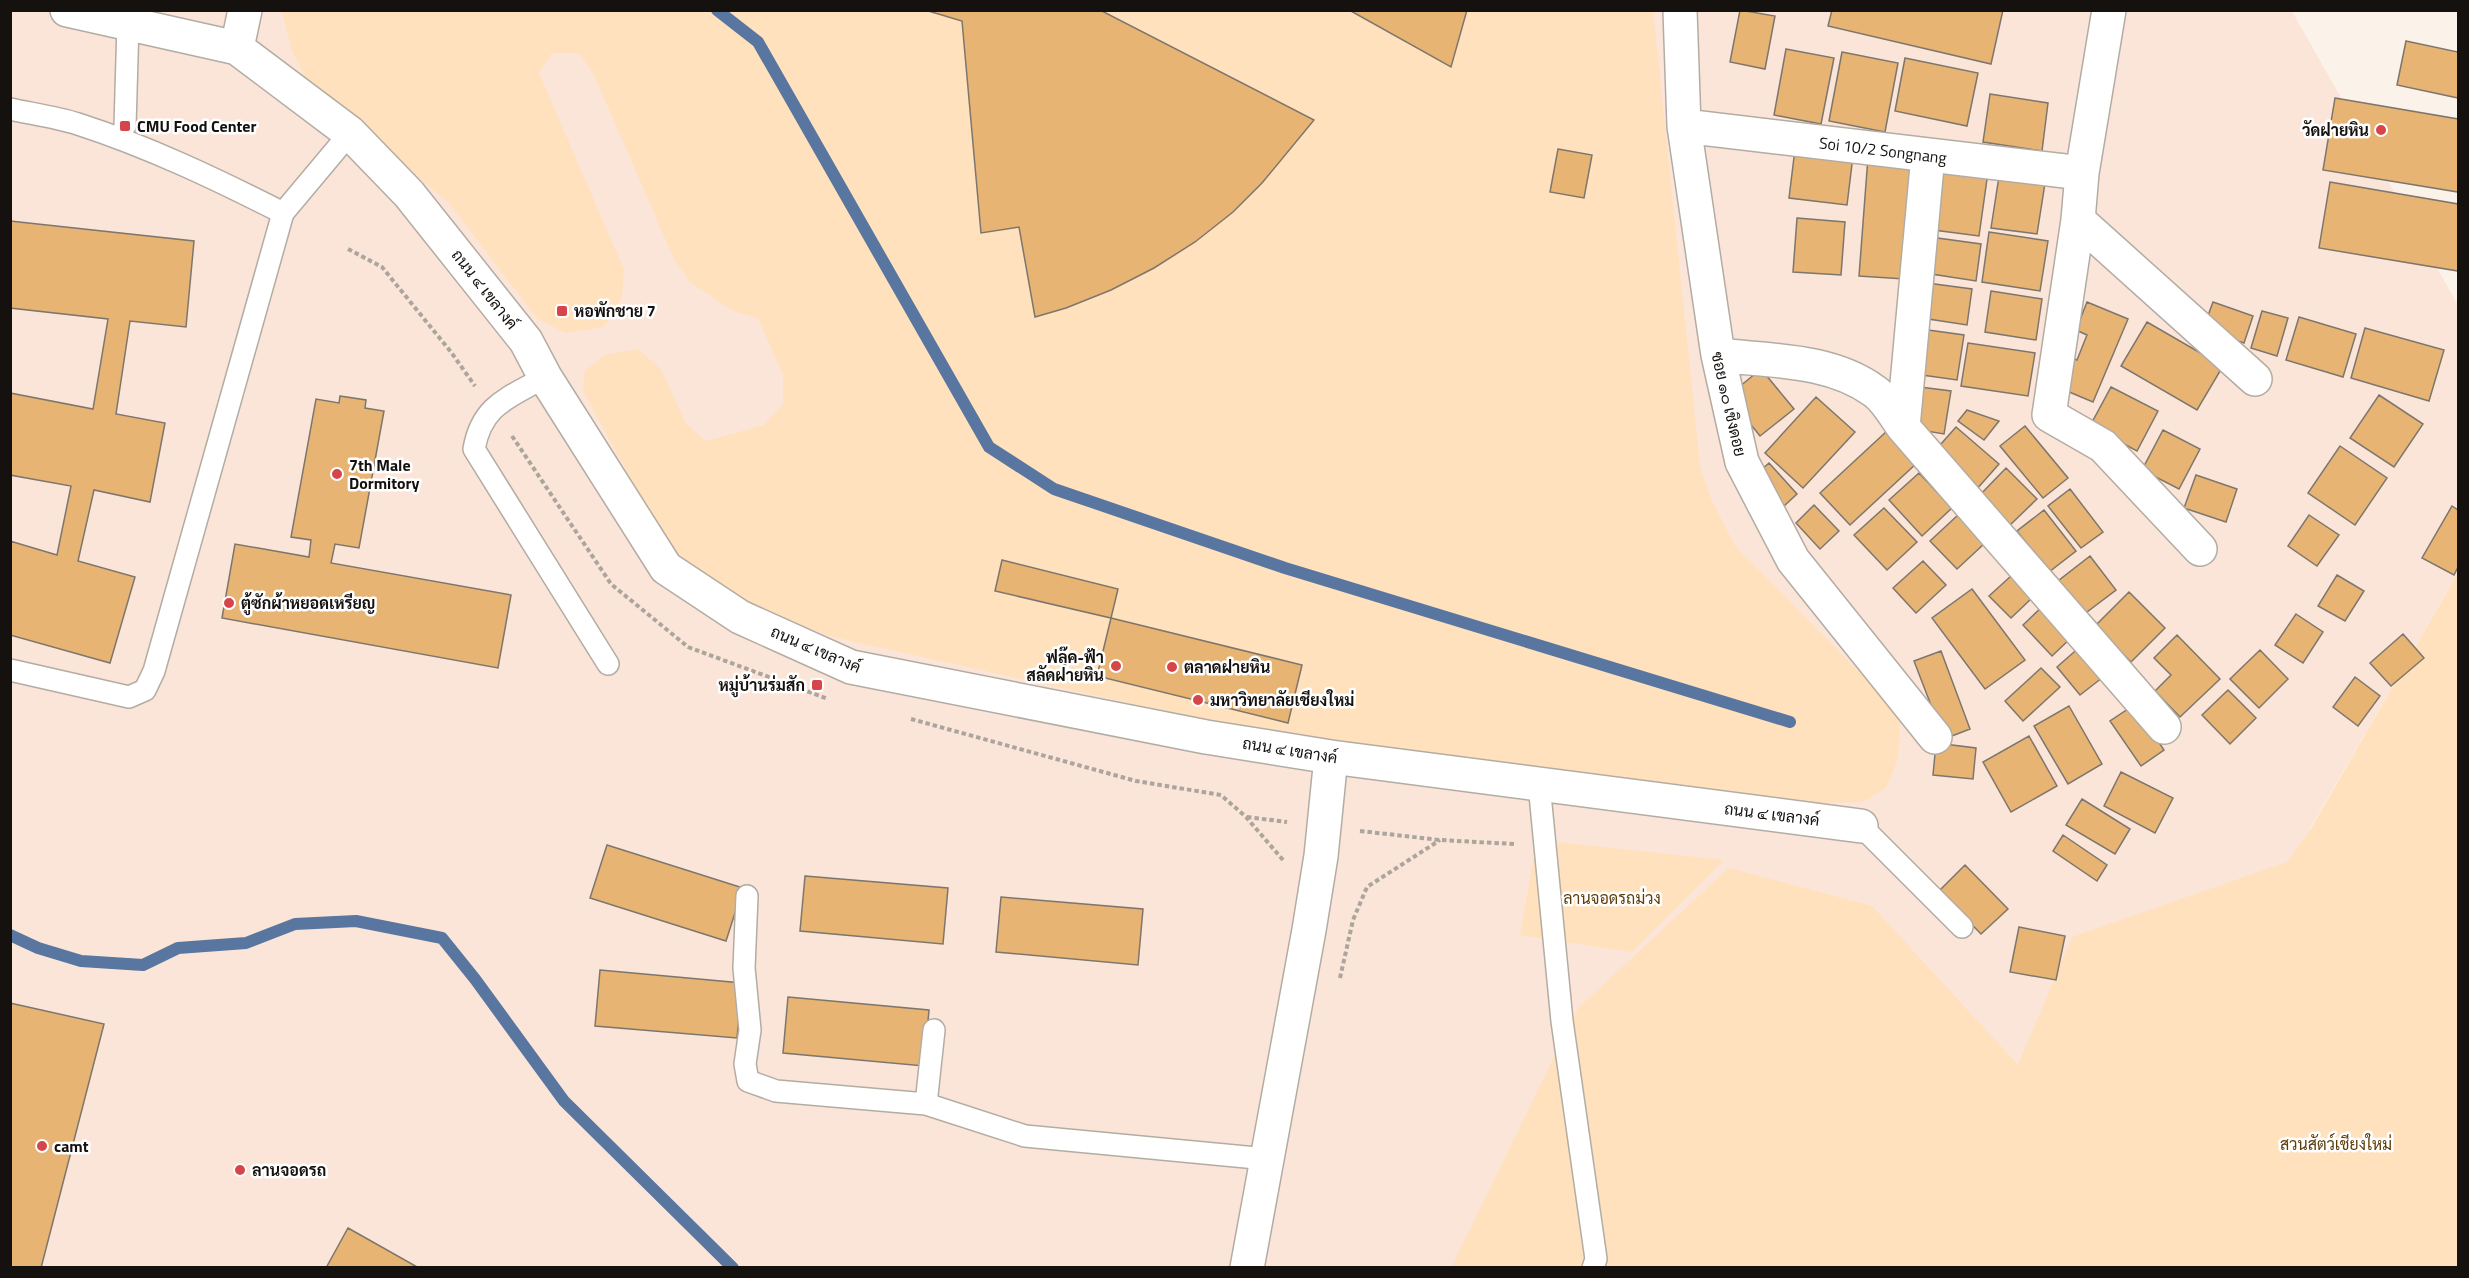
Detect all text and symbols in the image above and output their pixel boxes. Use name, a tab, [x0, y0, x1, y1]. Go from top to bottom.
place label: CMU Food Center	[137, 114, 257, 138]
place label: วัดฝายหิน	[2302, 118, 2369, 142]
marker: CMU Food Center	[118, 119, 132, 133]
marker: วัดฝายหิน	[2374, 123, 2388, 137]
street label: Soi 10/2 Songnang	[1818, 130, 1948, 170]
street label: ถนน ๔ เขลางค์	[446, 244, 524, 334]
place label: หอพักชาย 7	[574, 299, 656, 323]
marker: หอพักชาย 7	[555, 304, 569, 318]
street label: ซอย ๑๐ เชิงดอย	[1705, 349, 1753, 459]
place label: 7th Male Dormitory	[349, 453, 420, 495]
marker: 7th Male Dormitory	[330, 467, 344, 481]
place label: ตู้ซักผ้าหยอดเหรียญ	[241, 591, 375, 616]
marker: ตู้ซักผ้าหยอดเหรียญ	[222, 596, 236, 610]
street label: ถนน ๔ เขลางค์	[767, 619, 865, 679]
place label: ฟลุ๊ค-ฟ้า สลัดฝายหิน	[1026, 645, 1104, 687]
place label: ตลาดฝายหิน	[1184, 655, 1270, 679]
marker: ฟลุ๊ค-ฟ้า สลัดฝายหิน	[1109, 659, 1123, 673]
marker: ตลาดฝายหิน	[1165, 660, 1179, 674]
place label: หมู่บ้านร่มสัก	[718, 673, 805, 698]
marker: หมู่บ้านร่มสัก	[810, 678, 824, 692]
place label: มหาวิทยาลัยเชียงใหม่	[1210, 688, 1354, 712]
marker: มหาวิทยาลัยเชียงใหม่	[1191, 693, 1205, 707]
street label: ถนน ๔ เขลางค์	[1241, 731, 1339, 769]
street label: ถนน ๔ เขลางค์	[1723, 796, 1821, 832]
park label: ลานจอดรถม่วง	[1563, 886, 1661, 910]
park label: สวนสัตว์เชียงใหม่	[2280, 1132, 2392, 1156]
place label: camt	[54, 1134, 89, 1158]
marker: camt	[35, 1139, 49, 1153]
place label: ลานจอดรถ	[252, 1158, 326, 1182]
marker: ลานจอดรถ	[233, 1163, 247, 1177]

